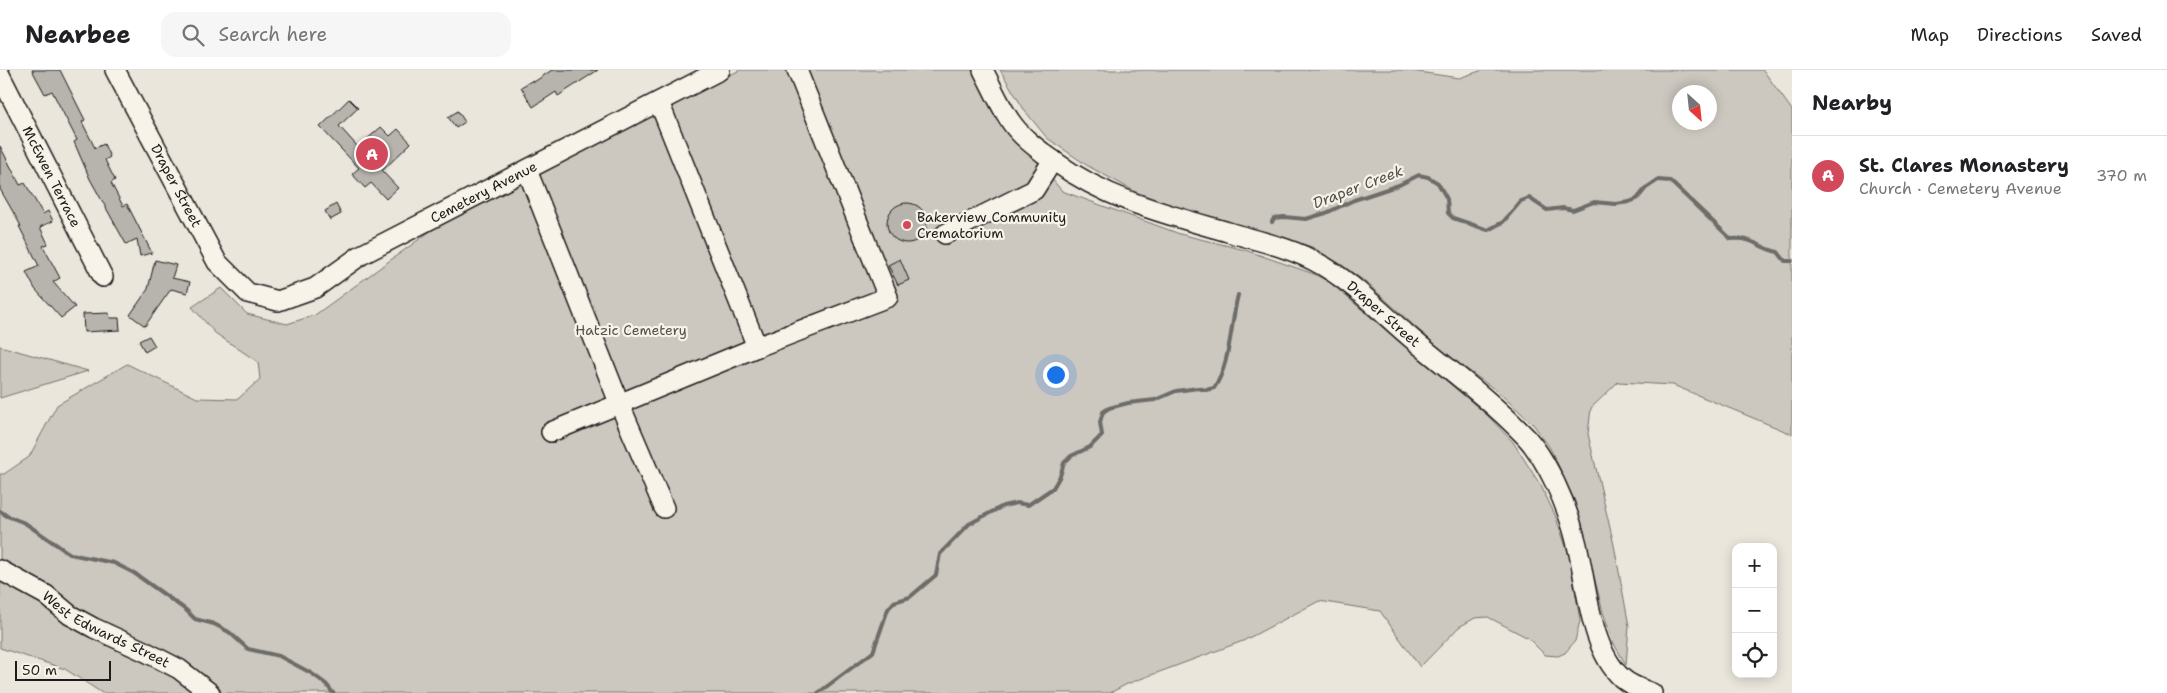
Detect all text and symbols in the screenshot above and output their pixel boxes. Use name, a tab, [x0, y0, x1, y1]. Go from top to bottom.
search box	[161, 12, 511, 57]
text: Nearbee	[25, 19, 131, 51]
icon: search	[179, 21, 207, 49]
text: Search here	[219, 22, 327, 47]
text: Map	[1911, 23, 1949, 47]
text: Directions	[1977, 23, 2063, 47]
text: Saved	[2091, 23, 2142, 47]
north arrow	[1672, 85, 1717, 130]
text: Nearby	[1812, 89, 1892, 117]
street label: McEwen Terrace	[18, 123, 85, 230]
pin: A	[356, 135, 388, 173]
street label: Draper Street	[147, 141, 206, 230]
text: St. Clares Monastery	[1859, 153, 2069, 178]
street label: Cemetery Avenue	[427, 157, 540, 227]
water label: Draper Creek	[1310, 160, 1406, 213]
text: A	[1822, 165, 1834, 186]
text: 370 m	[2096, 165, 2147, 186]
text: Church · Cemetery Avenue	[1859, 178, 2062, 199]
place label: Bakerview Community Crematorium	[917, 208, 1066, 242]
marker: Bakerview Community Crematorium	[901, 219, 913, 231]
street label: Draper Street	[1343, 277, 1424, 351]
park label: Hatzic Cemetery	[575, 321, 687, 339]
your location	[1043, 362, 1069, 388]
map controls	[1732, 543, 1777, 678]
button: +	[1732, 543, 1777, 588]
street label: West Edwards Street	[39, 587, 173, 672]
button: −	[1732, 588, 1777, 633]
button: locate	[1732, 633, 1777, 678]
scale bar	[15, 658, 111, 681]
text: 50 m	[22, 661, 57, 679]

